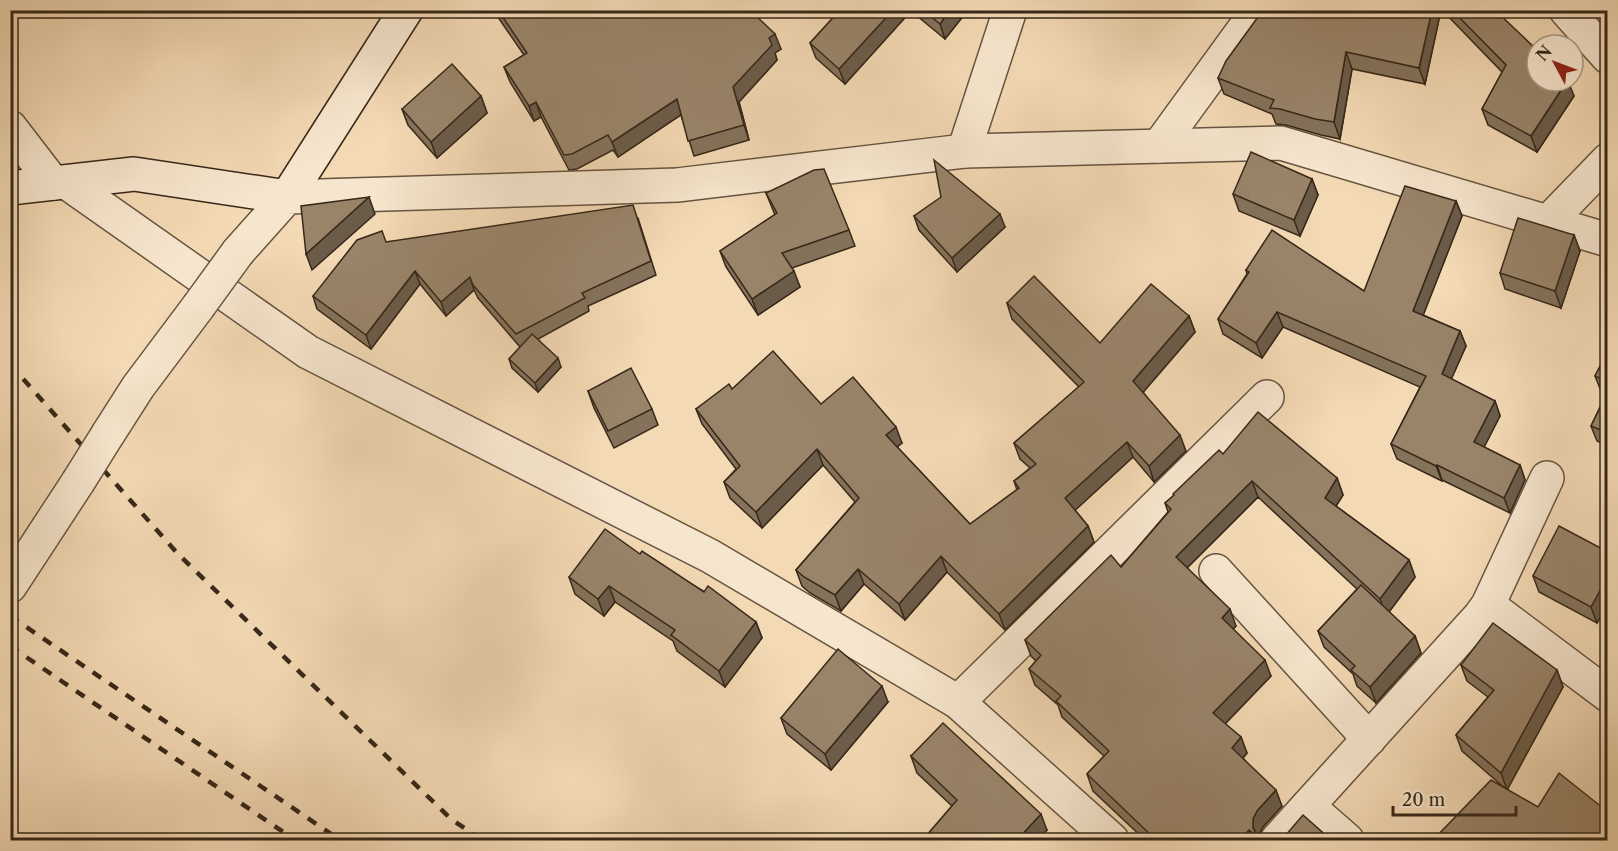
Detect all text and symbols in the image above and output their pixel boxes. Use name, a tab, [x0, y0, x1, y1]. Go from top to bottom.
north arrow	[1525, 33, 1585, 93]
text: N	[1532, 41, 1556, 65]
scale bar	[1393, 779, 1516, 817]
text: 20 m	[1402, 789, 1446, 811]

